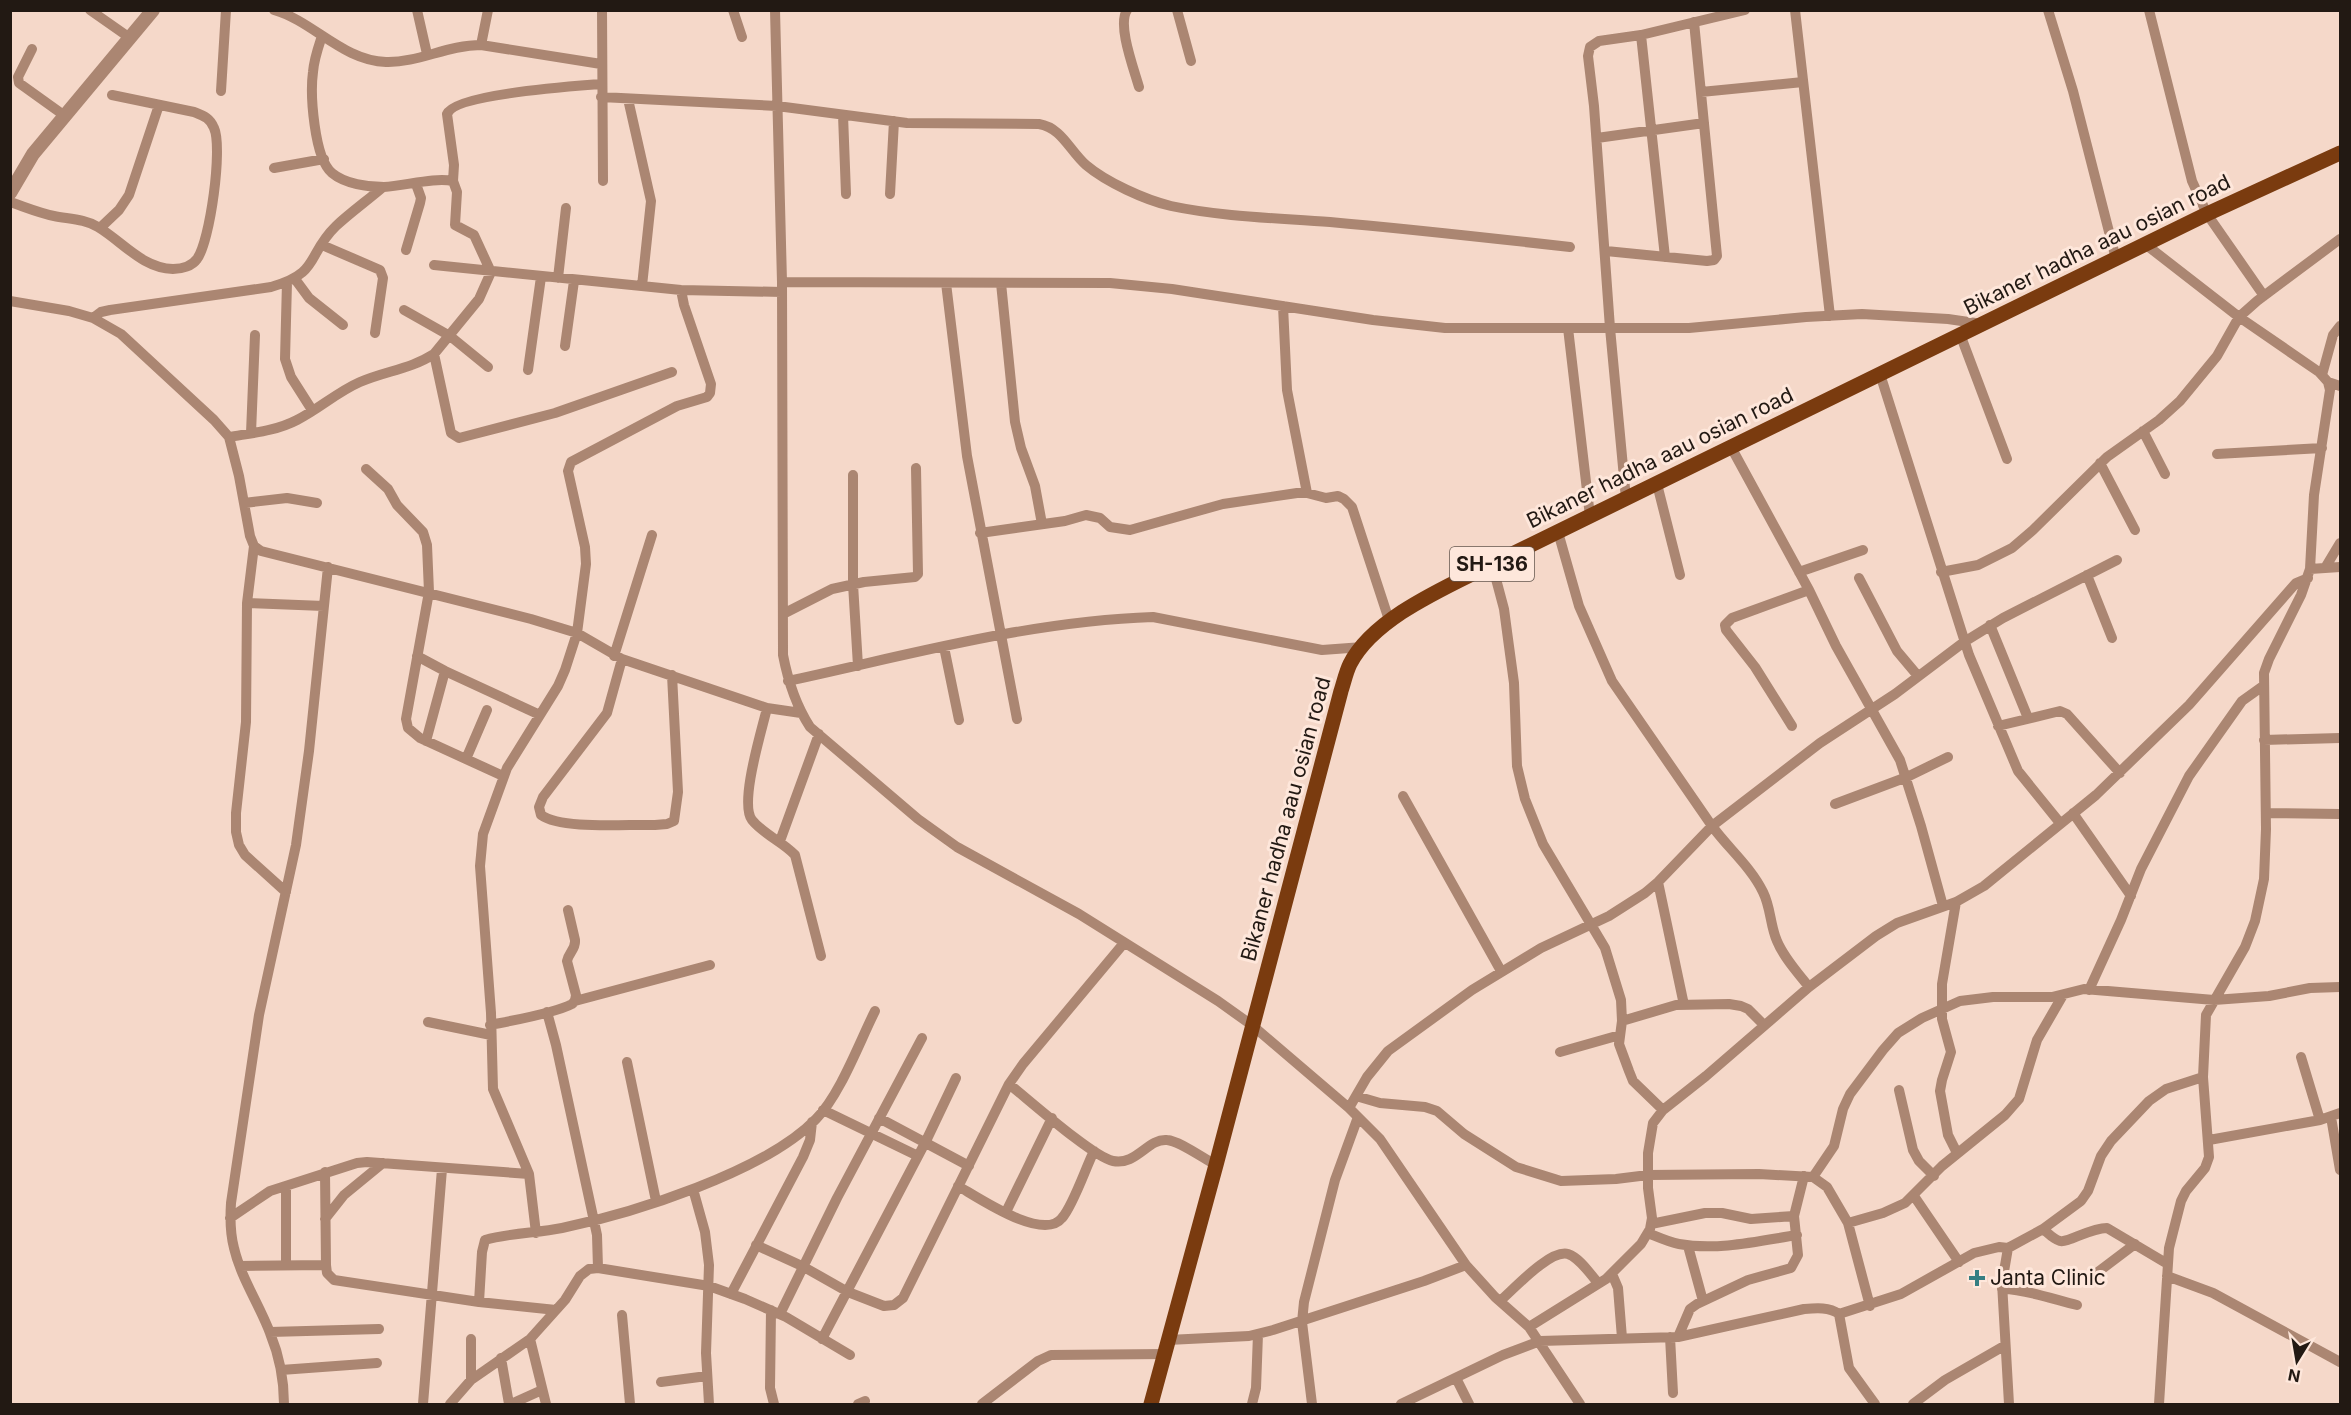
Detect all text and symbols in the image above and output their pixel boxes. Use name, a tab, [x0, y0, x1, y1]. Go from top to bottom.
street label: Bikaner hadha aau osian road	[1959, 169, 2234, 320]
street label: Bikaner hadha aau osian road	[1522, 382, 1797, 533]
road number: SH-136	[1450, 547, 1534, 581]
street label: Bikaner hadha aau osian road	[1235, 674, 1336, 964]
place label: Janta Clinic	[1990, 1265, 2106, 1290]
marker: Janta Clinic	[1968, 1269, 1986, 1287]
north arrow	[2267, 1331, 2327, 1391]
text: N	[2286, 1365, 2302, 1387]

